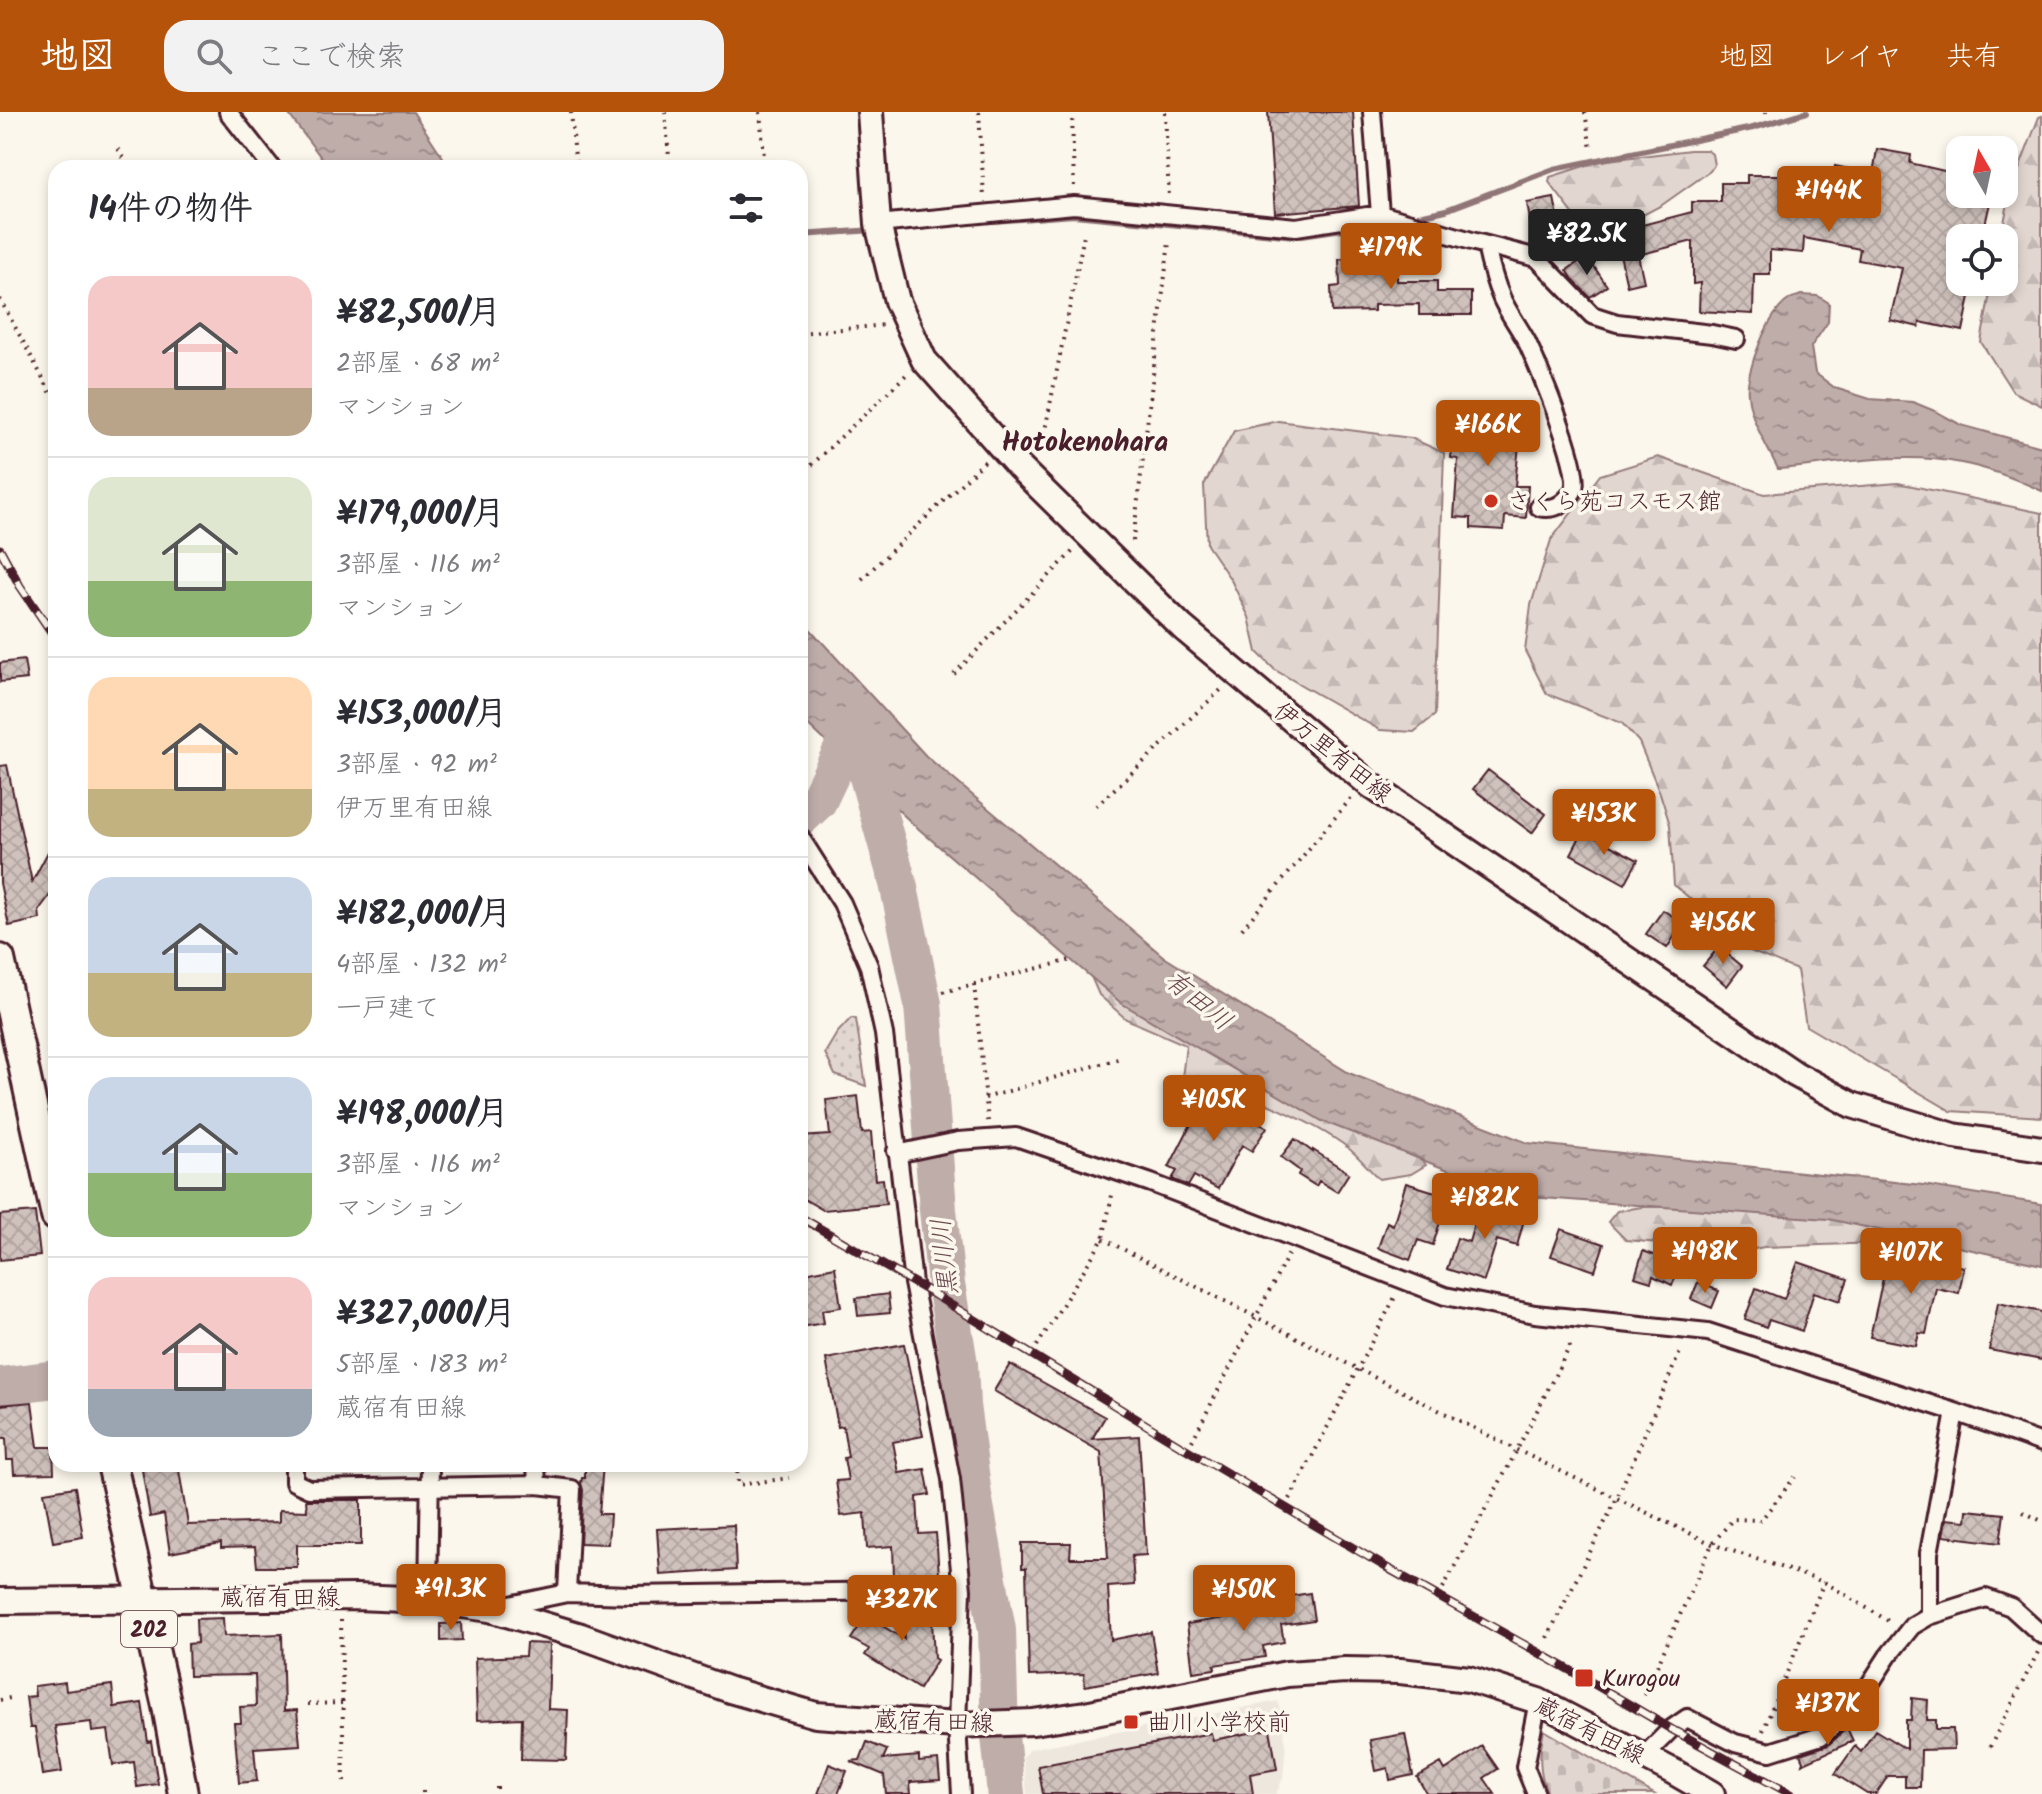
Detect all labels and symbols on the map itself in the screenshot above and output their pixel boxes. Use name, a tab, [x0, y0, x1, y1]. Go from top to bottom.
north arrow	[1946, 136, 2018, 208]
pin: ¥144K	[1773, 166, 1885, 234]
pin: ¥82.5K	[1522, 209, 1652, 277]
pin: ¥179K	[1335, 223, 1447, 291]
pin: ¥166K	[1432, 400, 1544, 468]
district label: Hotokenohara	[1002, 421, 1168, 466]
place label: さくら苑コスモス館	[1507, 483, 1722, 522]
marker: さくら苑コスモス館	[1482, 492, 1500, 510]
street label: 伊万里有田線	[1264, 693, 1400, 814]
pin: ¥153K	[1548, 789, 1660, 857]
pin: ¥156K	[1667, 898, 1779, 966]
water label: 有田川	[1154, 961, 1241, 1042]
pin: ¥105K	[1158, 1075, 1270, 1143]
pin: ¥182K	[1429, 1173, 1541, 1241]
water label: 黒川川	[921, 1216, 971, 1298]
pin: ¥198K	[1649, 1227, 1761, 1295]
pin: ¥107K	[1855, 1228, 1967, 1296]
pin: ¥91.3K	[386, 1564, 516, 1632]
pin: ¥150K	[1188, 1565, 1300, 1633]
pin: ¥327K	[846, 1575, 958, 1643]
street label: 蔵宿有田線	[220, 1579, 340, 1618]
road number: 202	[121, 1611, 177, 1647]
place label: Kurogou	[1602, 1660, 1681, 1699]
marker: Kurogou	[1573, 1667, 1595, 1689]
pin: ¥137K	[1772, 1679, 1884, 1747]
street label: 蔵宿有田線	[1527, 1687, 1652, 1776]
street label: 蔵宿有田線	[873, 1701, 995, 1744]
place label: 曲川小学校前	[1147, 1704, 1291, 1743]
marker: 曲川小学校前	[1122, 1713, 1140, 1731]

